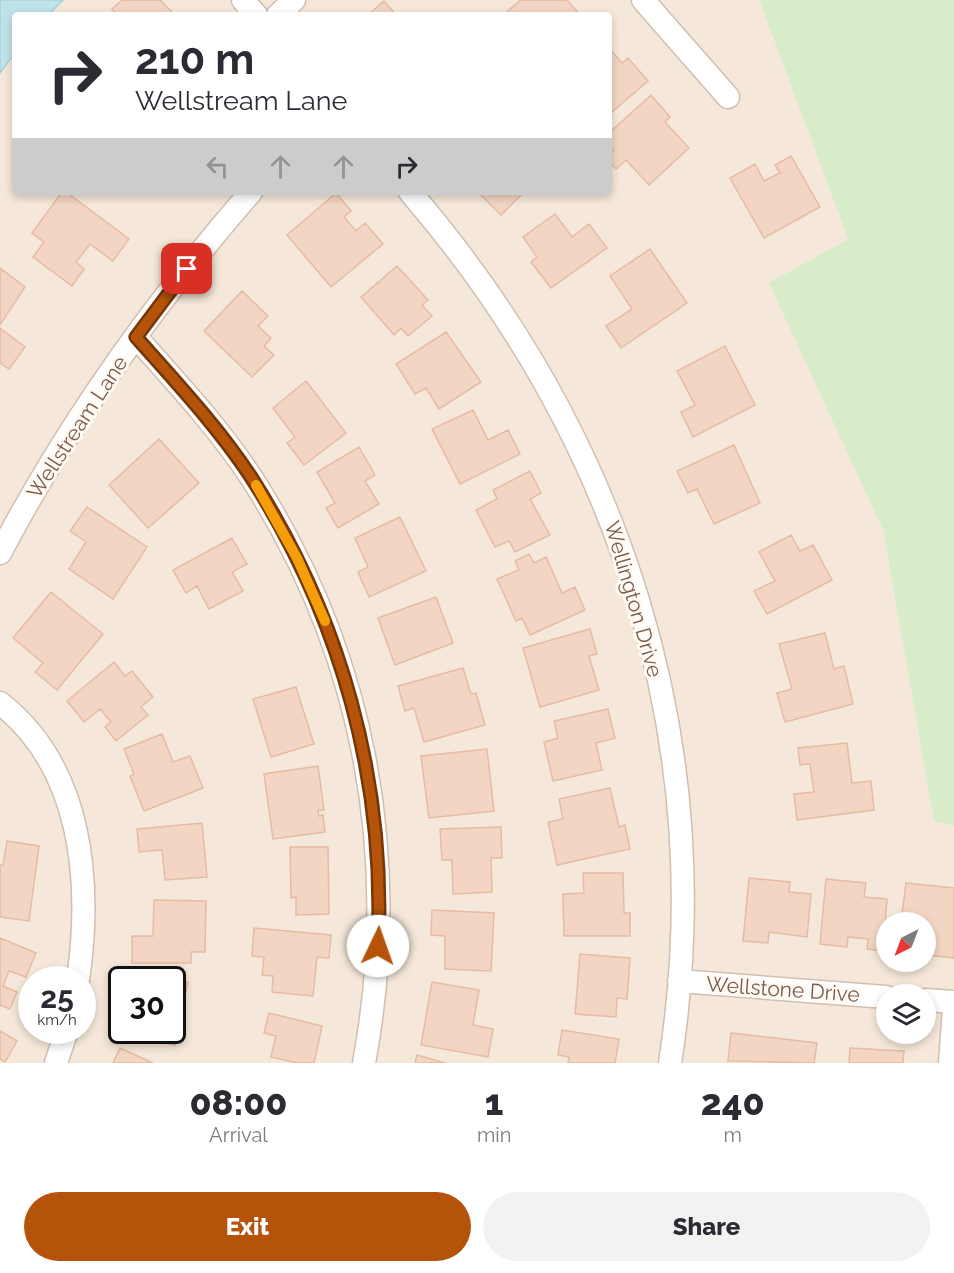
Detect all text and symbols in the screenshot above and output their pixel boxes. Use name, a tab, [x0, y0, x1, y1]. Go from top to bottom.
text: 210 m	[135, 35, 254, 84]
icon: right	[36, 36, 114, 114]
text: Wellstream Lane	[135, 85, 347, 116]
icon: left	[201, 150, 234, 183]
icon: ahead	[264, 150, 297, 183]
icon: ahead	[327, 150, 360, 183]
icon: right	[390, 150, 423, 183]
pin	[161, 243, 212, 294]
icon: arrive	[170, 252, 203, 285]
street label: Wellstream Lane	[22, 351, 132, 503]
street label: Wellington Drive	[600, 518, 668, 680]
north arrow	[876, 912, 936, 972]
map controls	[876, 912, 936, 1044]
position arrow	[346, 914, 410, 978]
speed limit sign: 30	[108, 966, 186, 1044]
street label: Wellstone Drive	[705, 971, 861, 1007]
text: 25	[40, 980, 74, 1015]
button: layers	[876, 984, 936, 1044]
text: km/h	[37, 1011, 77, 1029]
text: 08:00	[189, 1081, 287, 1123]
text: 1	[485, 1081, 503, 1123]
text: 240	[701, 1081, 765, 1123]
text: Arrival	[209, 1123, 268, 1147]
text: min	[477, 1123, 511, 1147]
text: m	[723, 1123, 742, 1147]
button: Exit	[24, 1192, 471, 1261]
button: Share	[483, 1192, 930, 1261]

